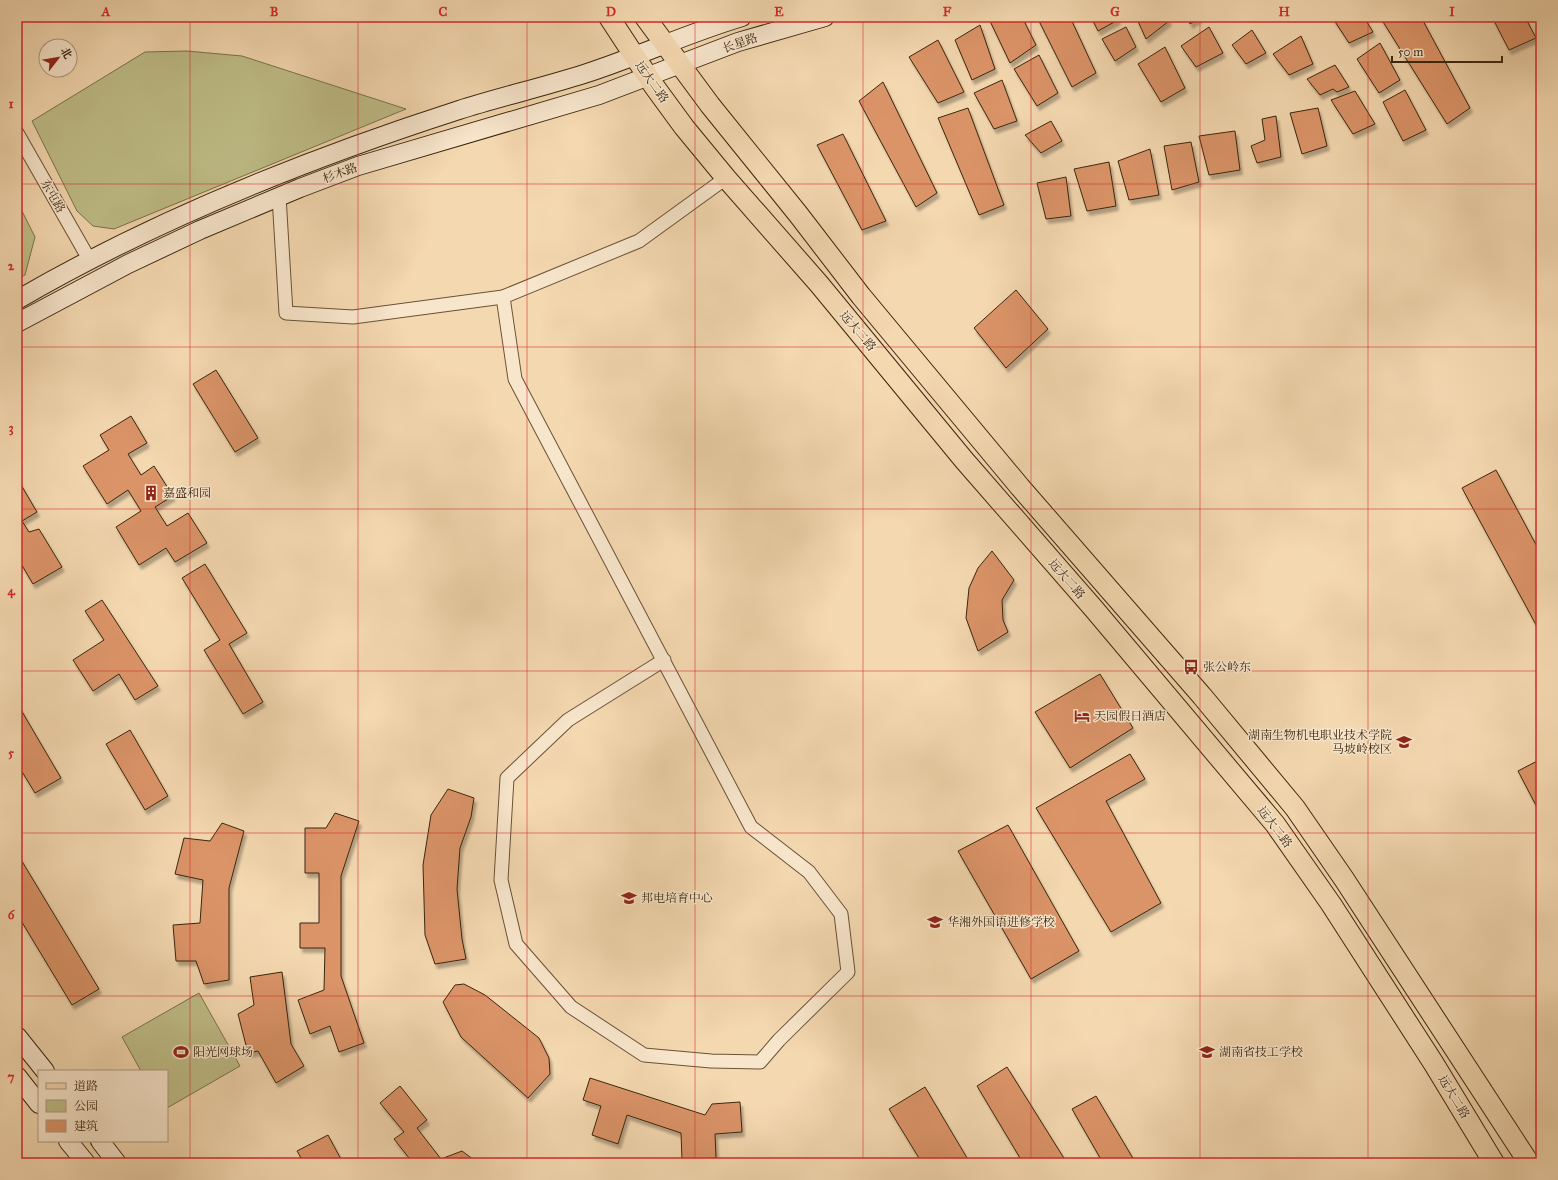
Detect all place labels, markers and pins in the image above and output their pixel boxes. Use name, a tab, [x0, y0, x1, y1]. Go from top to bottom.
building icon: 嘉盛和园	[142, 484, 160, 502]
place label: 嘉盛和园	[163, 486, 211, 500]
bus stop icon: 张公岭东	[1182, 658, 1200, 676]
place label: 张公岭东	[1203, 660, 1251, 674]
hotel icon: 天园假日酒店	[1073, 707, 1091, 725]
place label: 天园假日酒店	[1094, 709, 1166, 723]
place label: 湖南生物机电职业技术学院 马坡岭校区	[1248, 728, 1392, 756]
school or university icon: 湖南生物机电职业技术学院 马坡岭校区	[1395, 733, 1413, 751]
school or university icon: 邦电培育中心	[620, 889, 638, 907]
place label: 邦电培育中心	[641, 891, 713, 905]
school or university icon: 华湘外国语进修学校	[926, 913, 944, 931]
place label: 华湘外国语进修学校	[947, 915, 1055, 929]
sports icon: 阳光网球场	[172, 1043, 190, 1061]
school or university icon: 湖南省技工学校	[1198, 1043, 1216, 1061]
place label: 阳光网球场	[193, 1045, 253, 1059]
place label: 湖南省技工学校	[1219, 1045, 1303, 1059]

